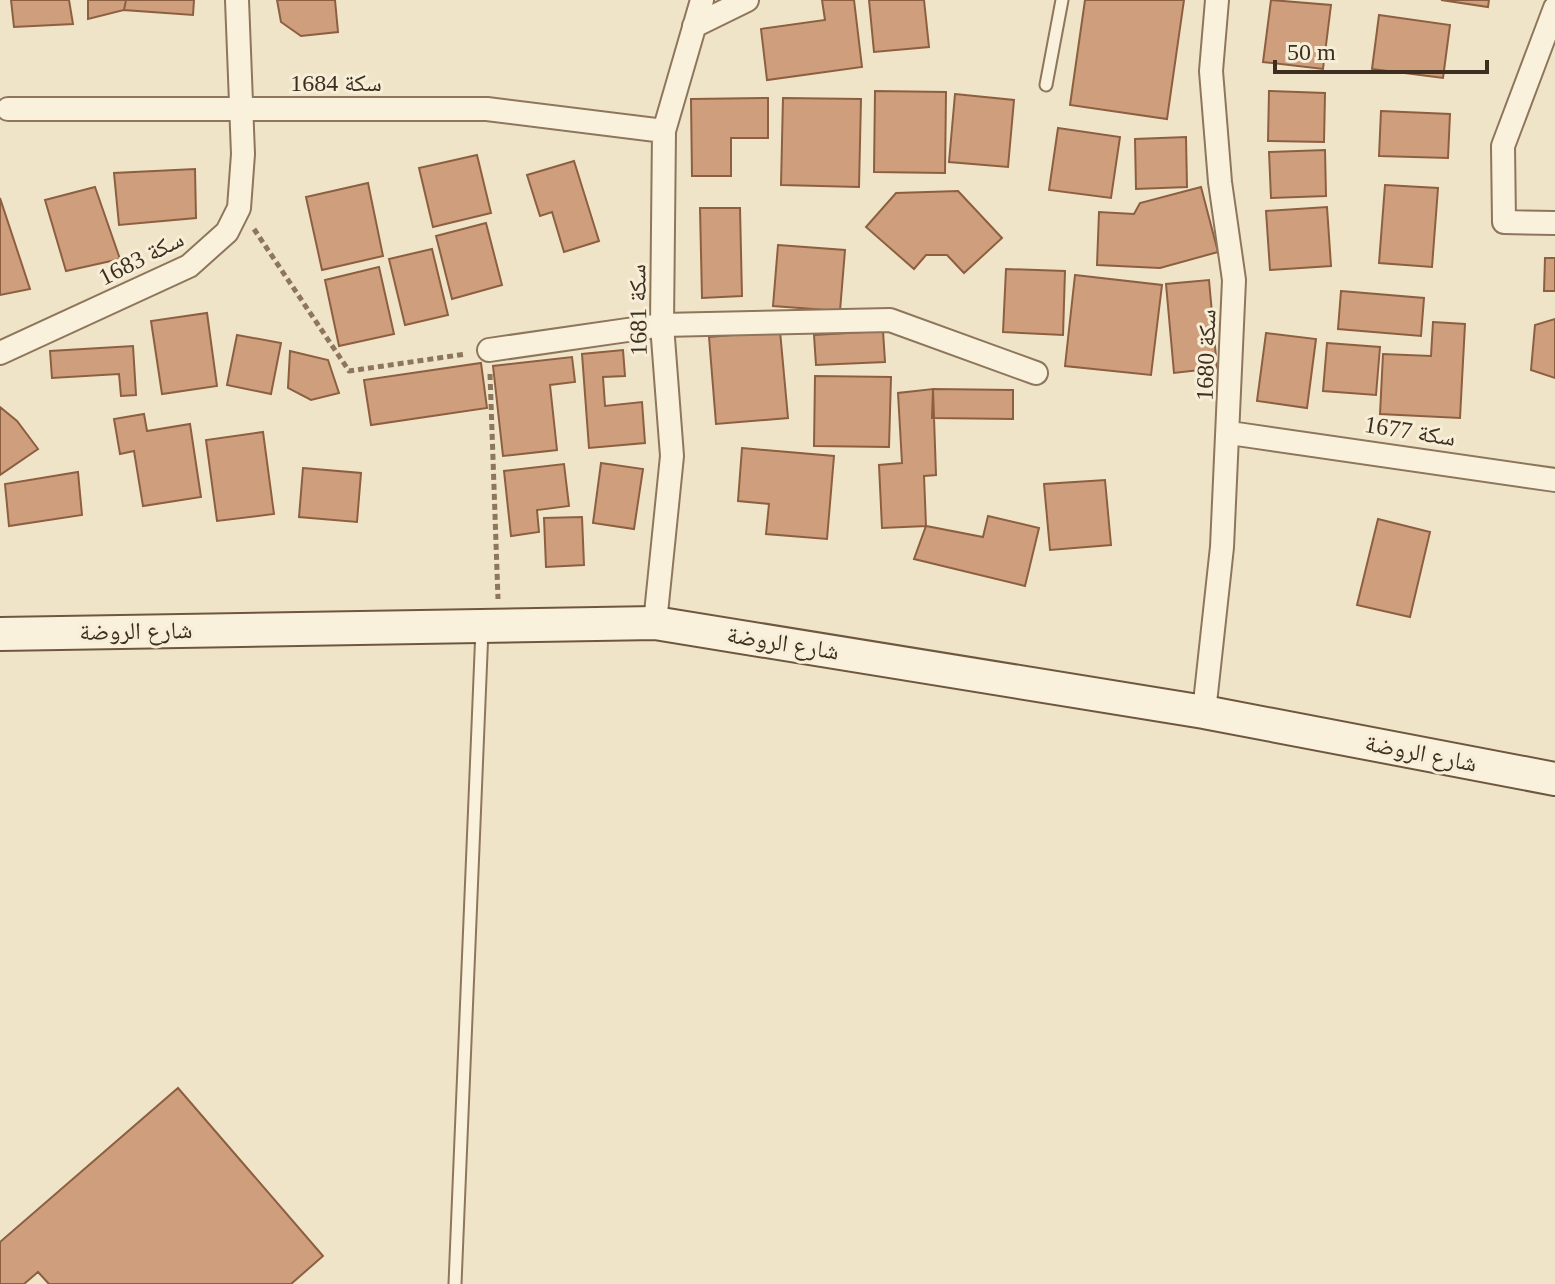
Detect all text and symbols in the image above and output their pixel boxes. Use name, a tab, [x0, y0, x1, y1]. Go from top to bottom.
scale bar	[1275, 24, 1487, 74]
text: 50 m	[1287, 39, 1336, 65]
street label: سكة 1684	[290, 70, 382, 96]
street label: سكة 1683	[94, 226, 188, 290]
street label: سكة 1681	[624, 264, 652, 356]
street label: سكة 1680	[1191, 309, 1221, 401]
street label: سكة 1677	[1363, 411, 1457, 451]
street label: شارع الروضة	[79, 617, 193, 647]
street label: شارع الروضة	[725, 621, 841, 667]
street label: شارع الروضة	[1363, 729, 1479, 779]

